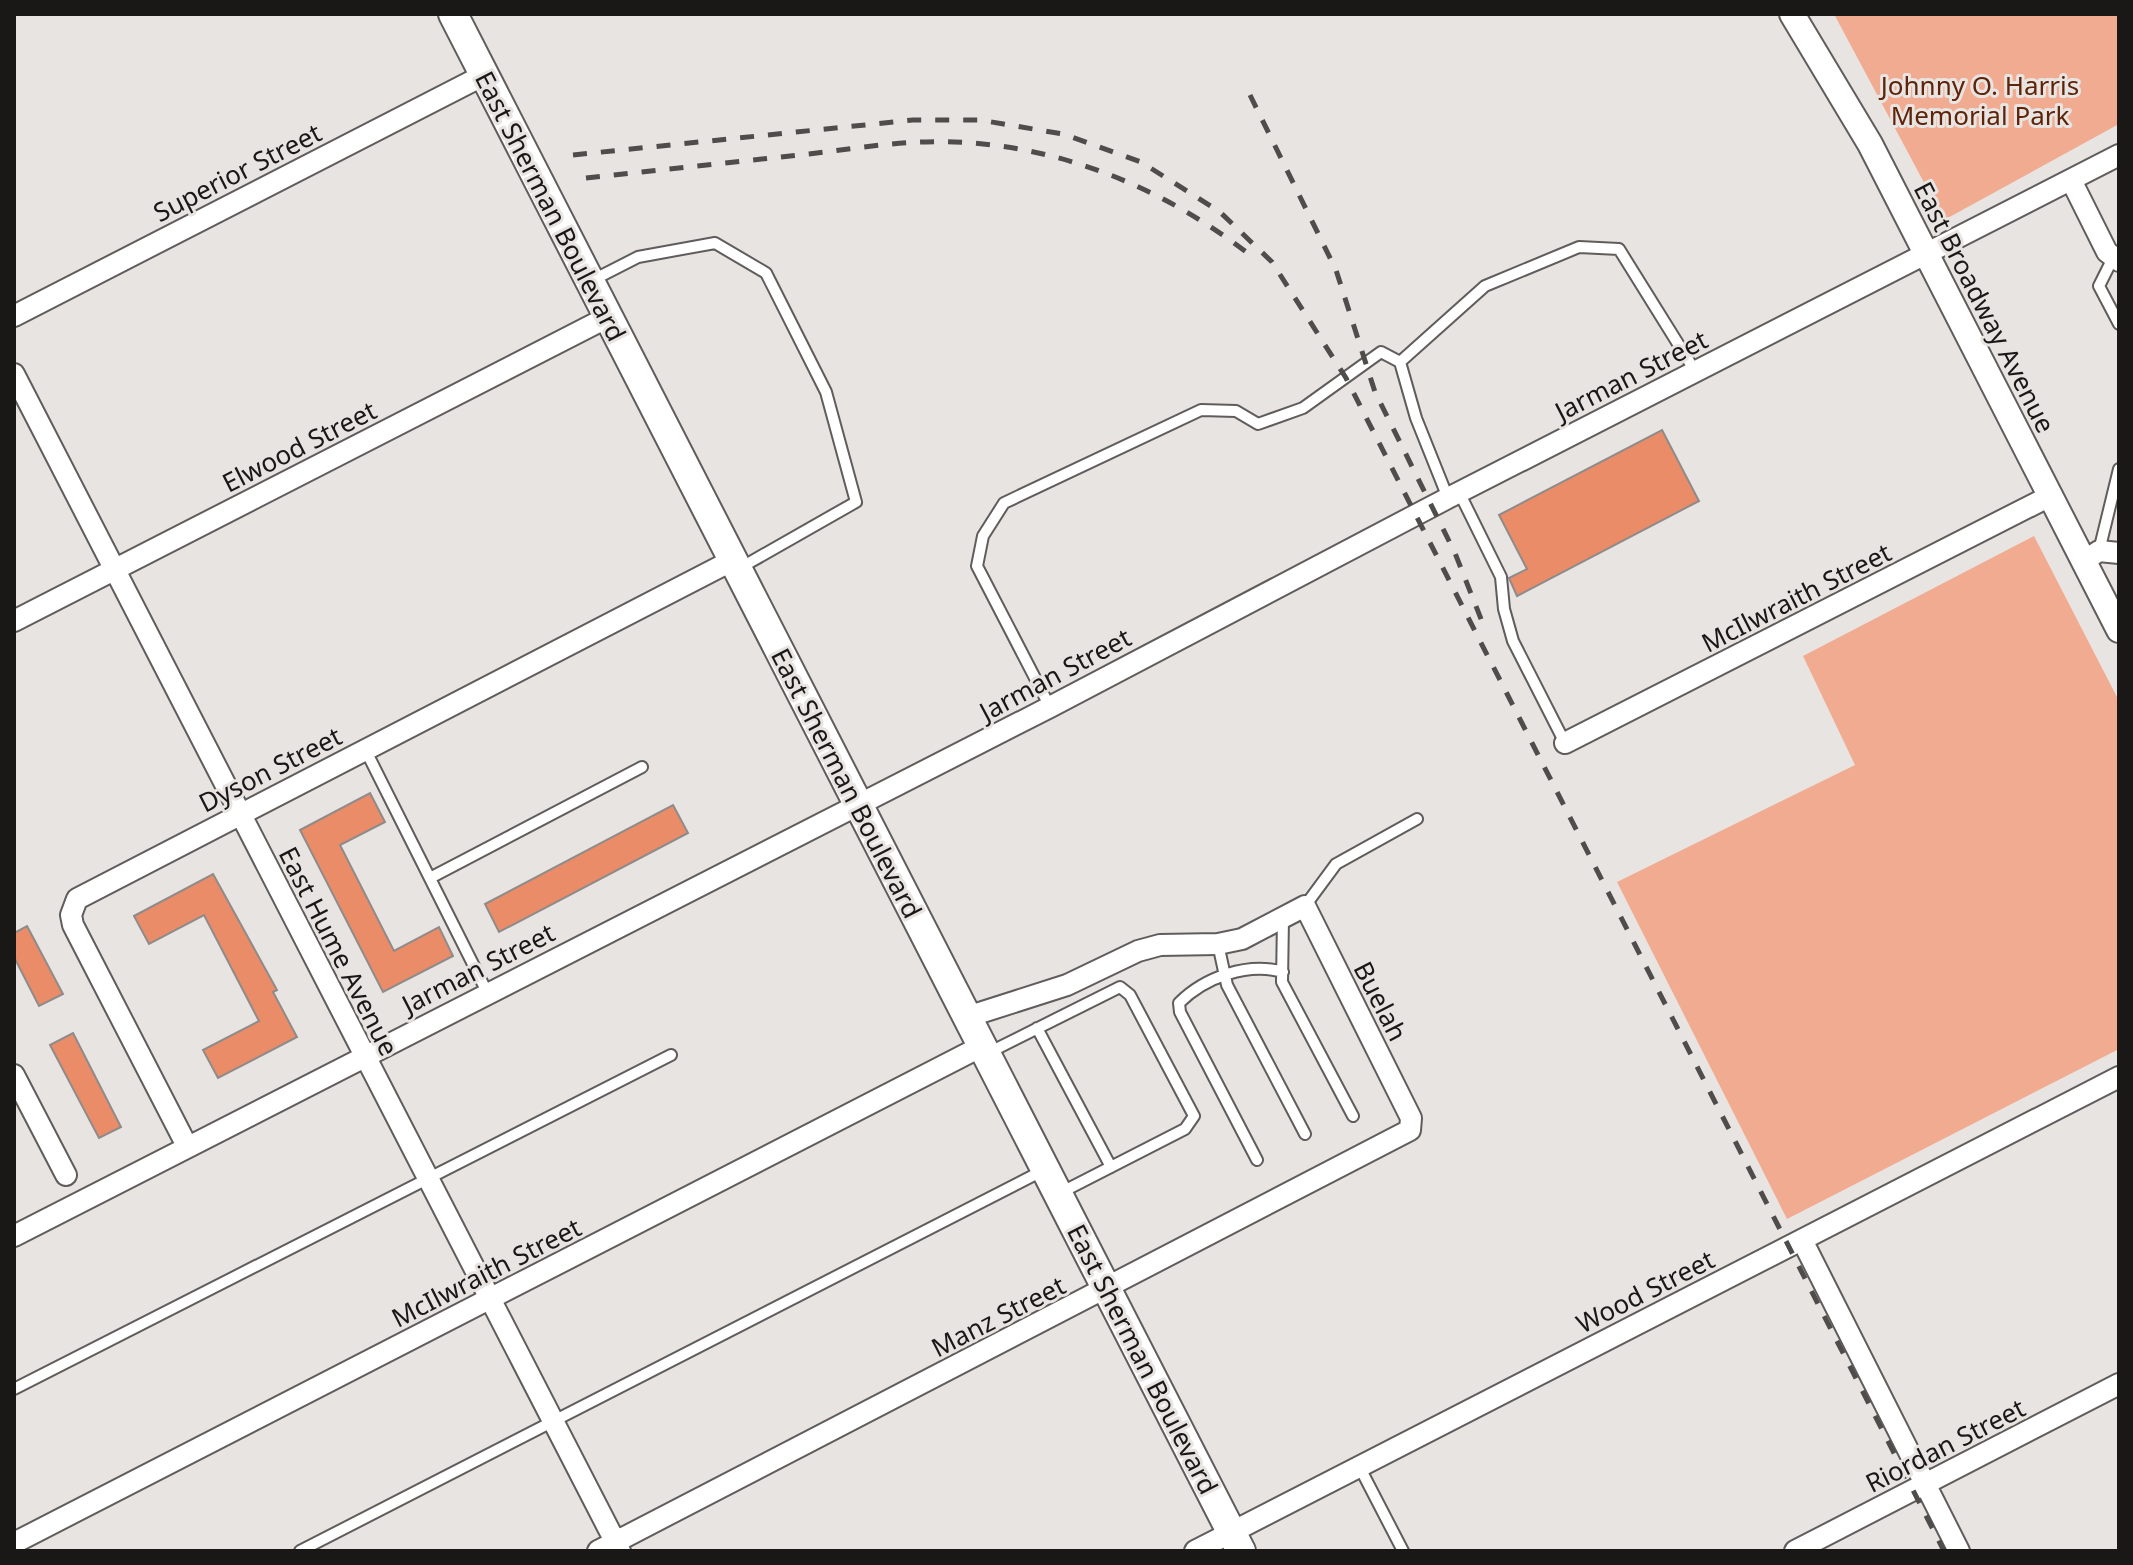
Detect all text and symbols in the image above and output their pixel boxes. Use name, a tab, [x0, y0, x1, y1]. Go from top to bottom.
street label: East Sherman Boulevard	[467, 65, 635, 347]
park label: Johnny O. Harris Memorial Park	[1878, 67, 2079, 133]
street label: Superior Street	[147, 114, 327, 230]
street label: East Broadway Avenue	[1906, 175, 2064, 439]
street label: Jarman Street	[1546, 321, 1713, 430]
street label: Elwood Street	[216, 392, 382, 500]
street label: McIlwraith Street	[1695, 534, 1897, 660]
street label: Jarman Street	[970, 619, 1137, 730]
street label: East Sherman Boulevard	[763, 642, 931, 924]
street label: Dyson Street	[192, 718, 348, 820]
street label: East Hume Avenue	[271, 840, 407, 1062]
street label: Jarman Street	[393, 914, 560, 1023]
street label: Buelah	[1346, 955, 1416, 1047]
street label: McIlwraith Street	[385, 1209, 587, 1335]
street label: East Sherman Boulevard	[1059, 1218, 1227, 1500]
street label: Wood Street	[1570, 1241, 1720, 1341]
street label: Manz Street	[925, 1267, 1071, 1365]
street label: Riordan Street	[1859, 1389, 2031, 1501]

